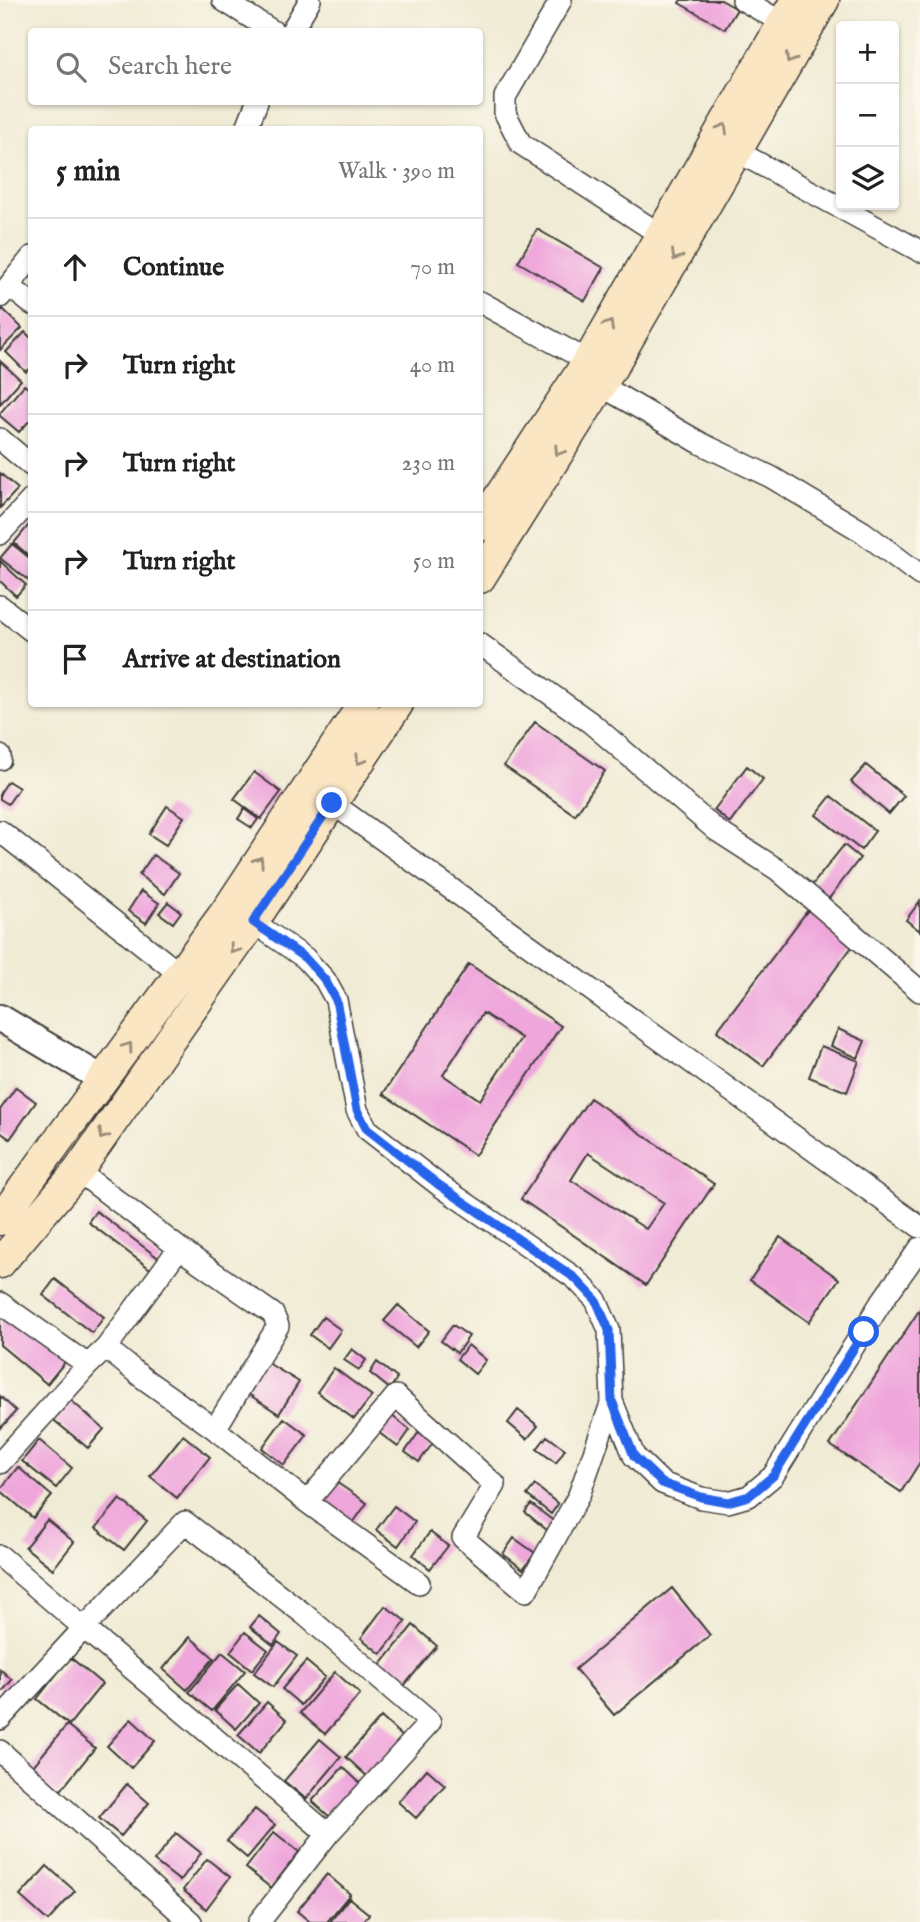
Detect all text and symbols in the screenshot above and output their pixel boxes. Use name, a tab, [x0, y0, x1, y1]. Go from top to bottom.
map controls	[836, 21, 899, 210]
button: +	[836, 21, 899, 84]
search box	[28, 28, 483, 105]
icon: search	[52, 48, 90, 86]
text: Search here	[108, 50, 232, 83]
one-way arrow	[785, 52, 798, 65]
button: −	[836, 84, 899, 147]
one-way arrow	[715, 122, 728, 135]
button: layers	[836, 147, 899, 210]
text: 5 min	[56, 153, 121, 191]
text: Walk · 390 m	[338, 157, 455, 186]
icon: ahead	[56, 248, 94, 286]
one-way arrow	[672, 249, 685, 262]
text: Continue	[123, 251, 224, 284]
text: 70 m	[410, 253, 455, 282]
one-way arrow	[601, 319, 614, 332]
icon: right	[56, 346, 94, 384]
text: Turn right	[123, 349, 236, 382]
text: 40 m	[410, 351, 455, 380]
one-way arrow	[555, 443, 568, 456]
icon: right	[56, 444, 94, 482]
text: Turn right	[123, 447, 236, 480]
text: 230 m	[402, 449, 455, 478]
icon: right	[56, 542, 94, 580]
text: Turn right	[123, 545, 236, 578]
text: 50 m	[413, 547, 455, 576]
icon: arrive	[56, 640, 94, 678]
text: Arrive at destination	[123, 643, 341, 676]
one-way arrow	[356, 753, 369, 766]
route end	[316, 787, 347, 818]
one-way arrow	[251, 856, 264, 869]
one-way arrow	[229, 941, 242, 954]
one-way arrow	[120, 1042, 133, 1055]
one-way arrow	[99, 1127, 111, 1140]
route start	[848, 1316, 879, 1347]

